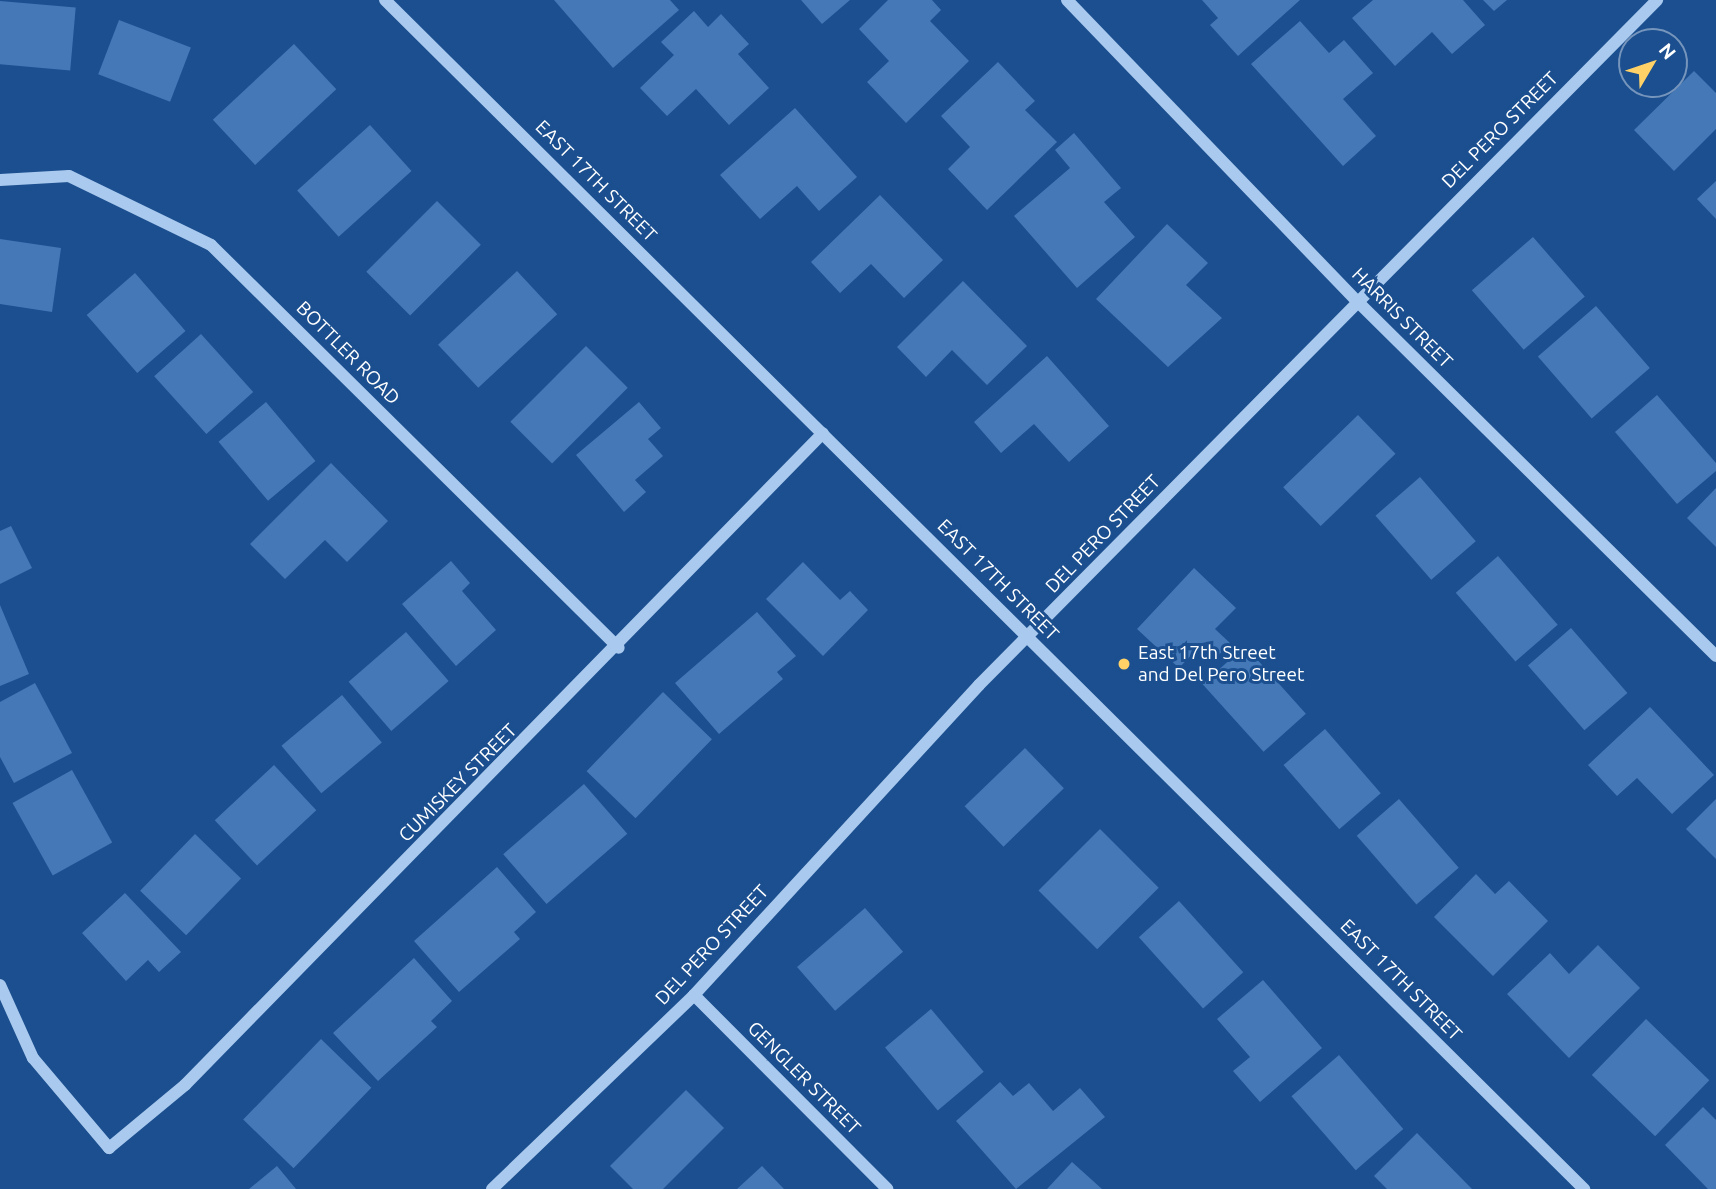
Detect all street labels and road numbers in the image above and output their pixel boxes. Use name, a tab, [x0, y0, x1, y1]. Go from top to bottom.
street label: DEL PERO STREET	[1437, 67, 1563, 193]
street label: EAST 17TH STREET	[531, 116, 661, 246]
street label: HARRIS STREET	[1347, 263, 1457, 373]
street label: BOTTLER ROAD	[292, 297, 404, 409]
street label: DEL PERO STREET	[1041, 470, 1165, 598]
street label: EAST 17TH STREET	[933, 515, 1063, 645]
street label: CUMISKEY STREET	[394, 719, 522, 847]
street label: DEL PERO STREET	[651, 880, 773, 1010]
street label: EAST 17TH STREET	[1336, 915, 1466, 1045]
street label: GENGLER STREET	[743, 1017, 865, 1139]

